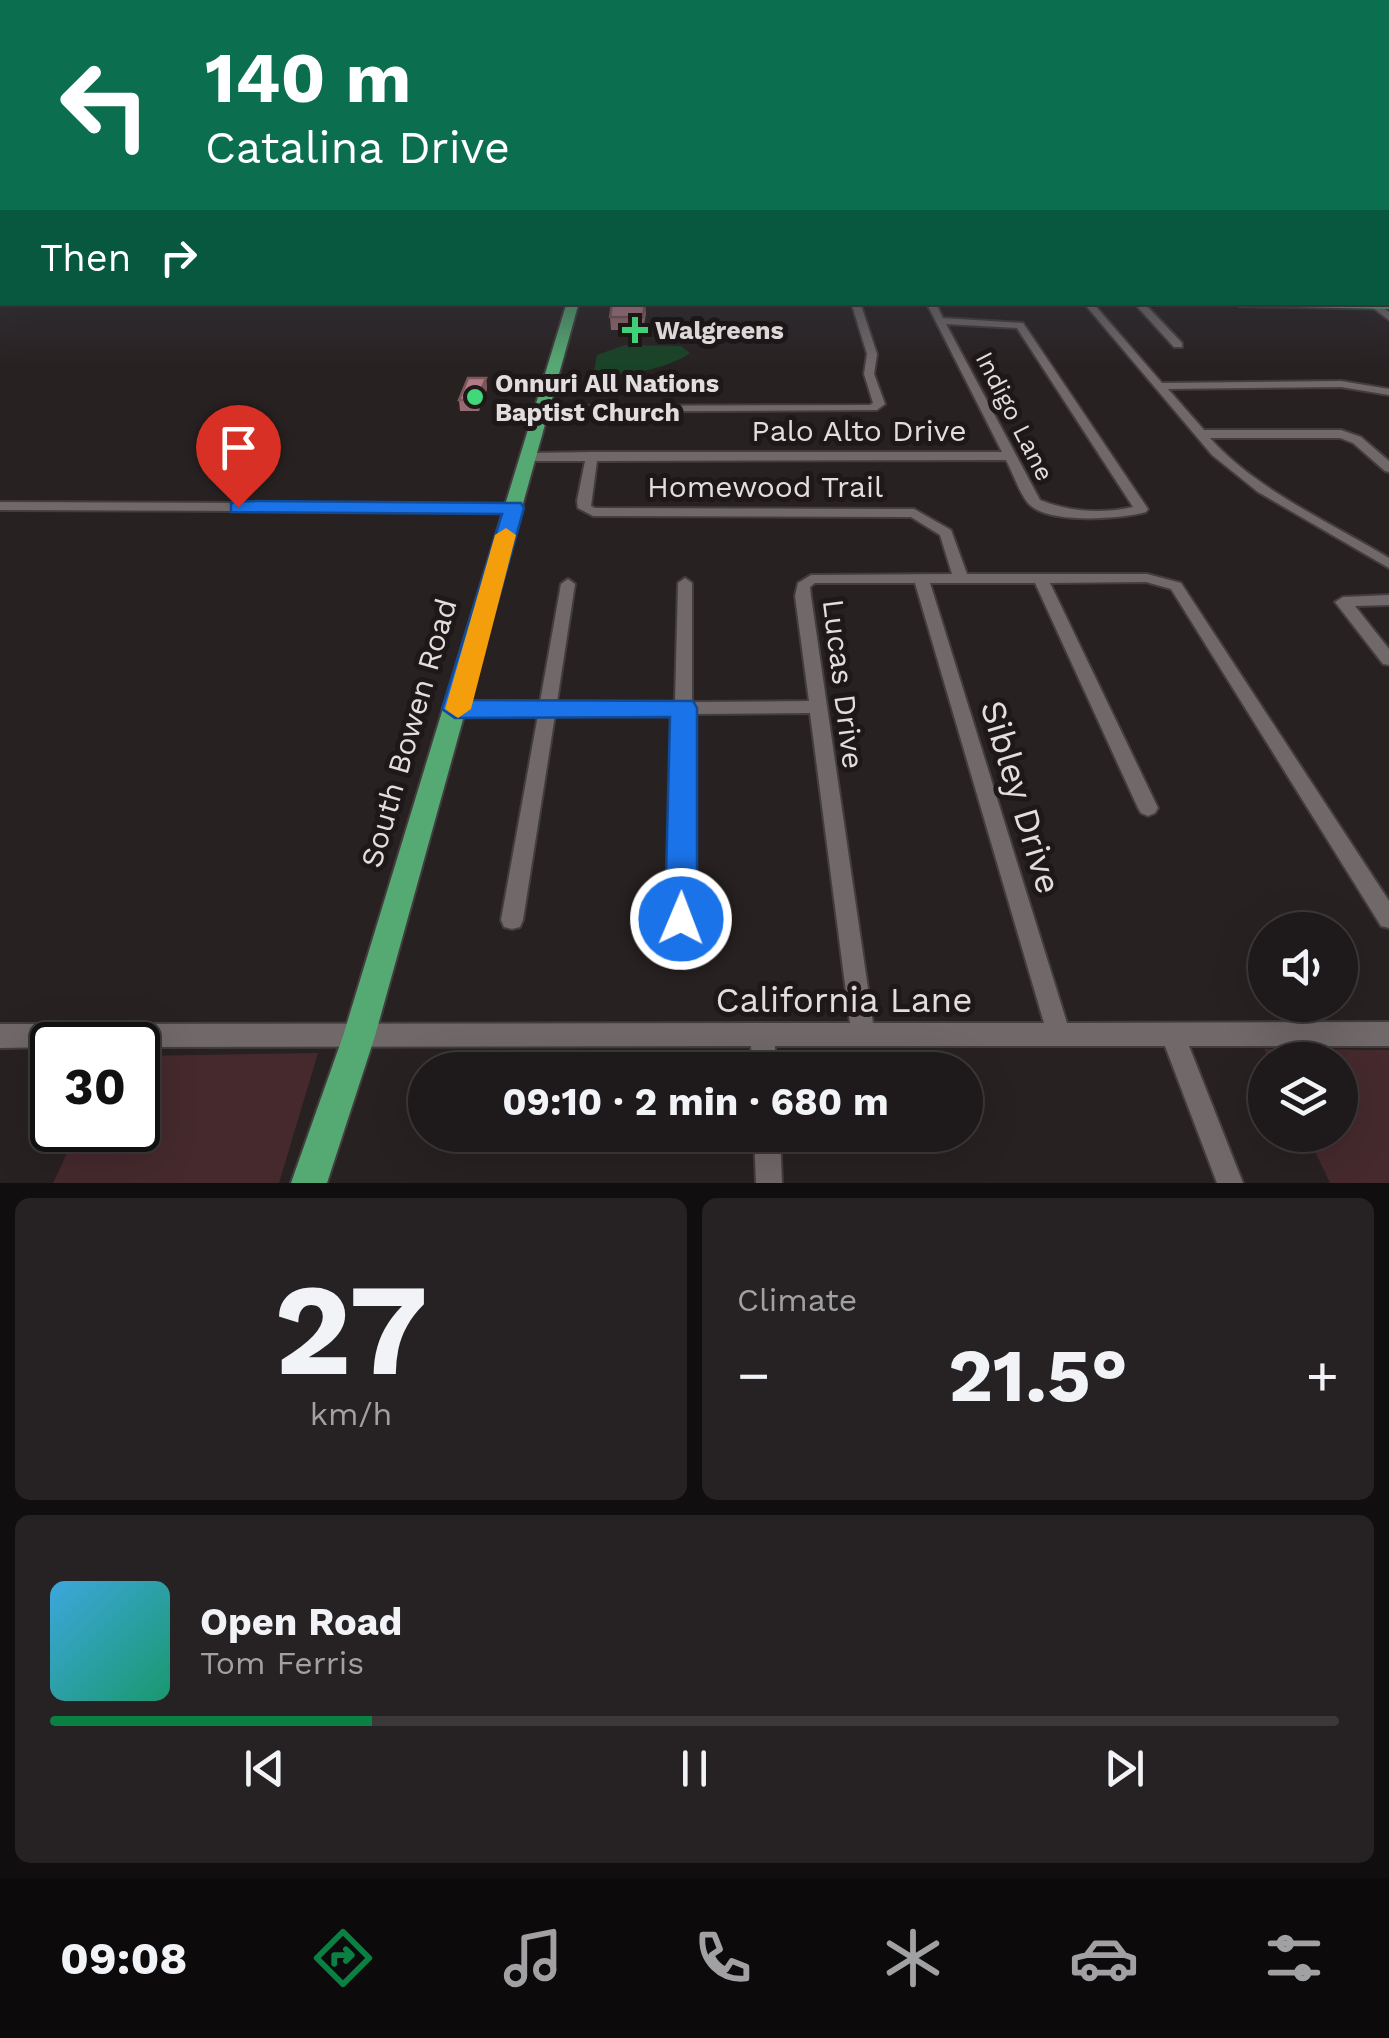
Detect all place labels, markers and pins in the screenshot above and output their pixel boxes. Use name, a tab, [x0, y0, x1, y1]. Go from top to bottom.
place label: Walgreens	[655, 316, 784, 345]
marker: Walgreens	[624, 319, 646, 341]
place label: Onnuri All Nations Baptist Church	[495, 369, 719, 427]
marker: Onnuri All Nations Baptist Church	[464, 386, 486, 408]
pin	[196, 405, 281, 508]

